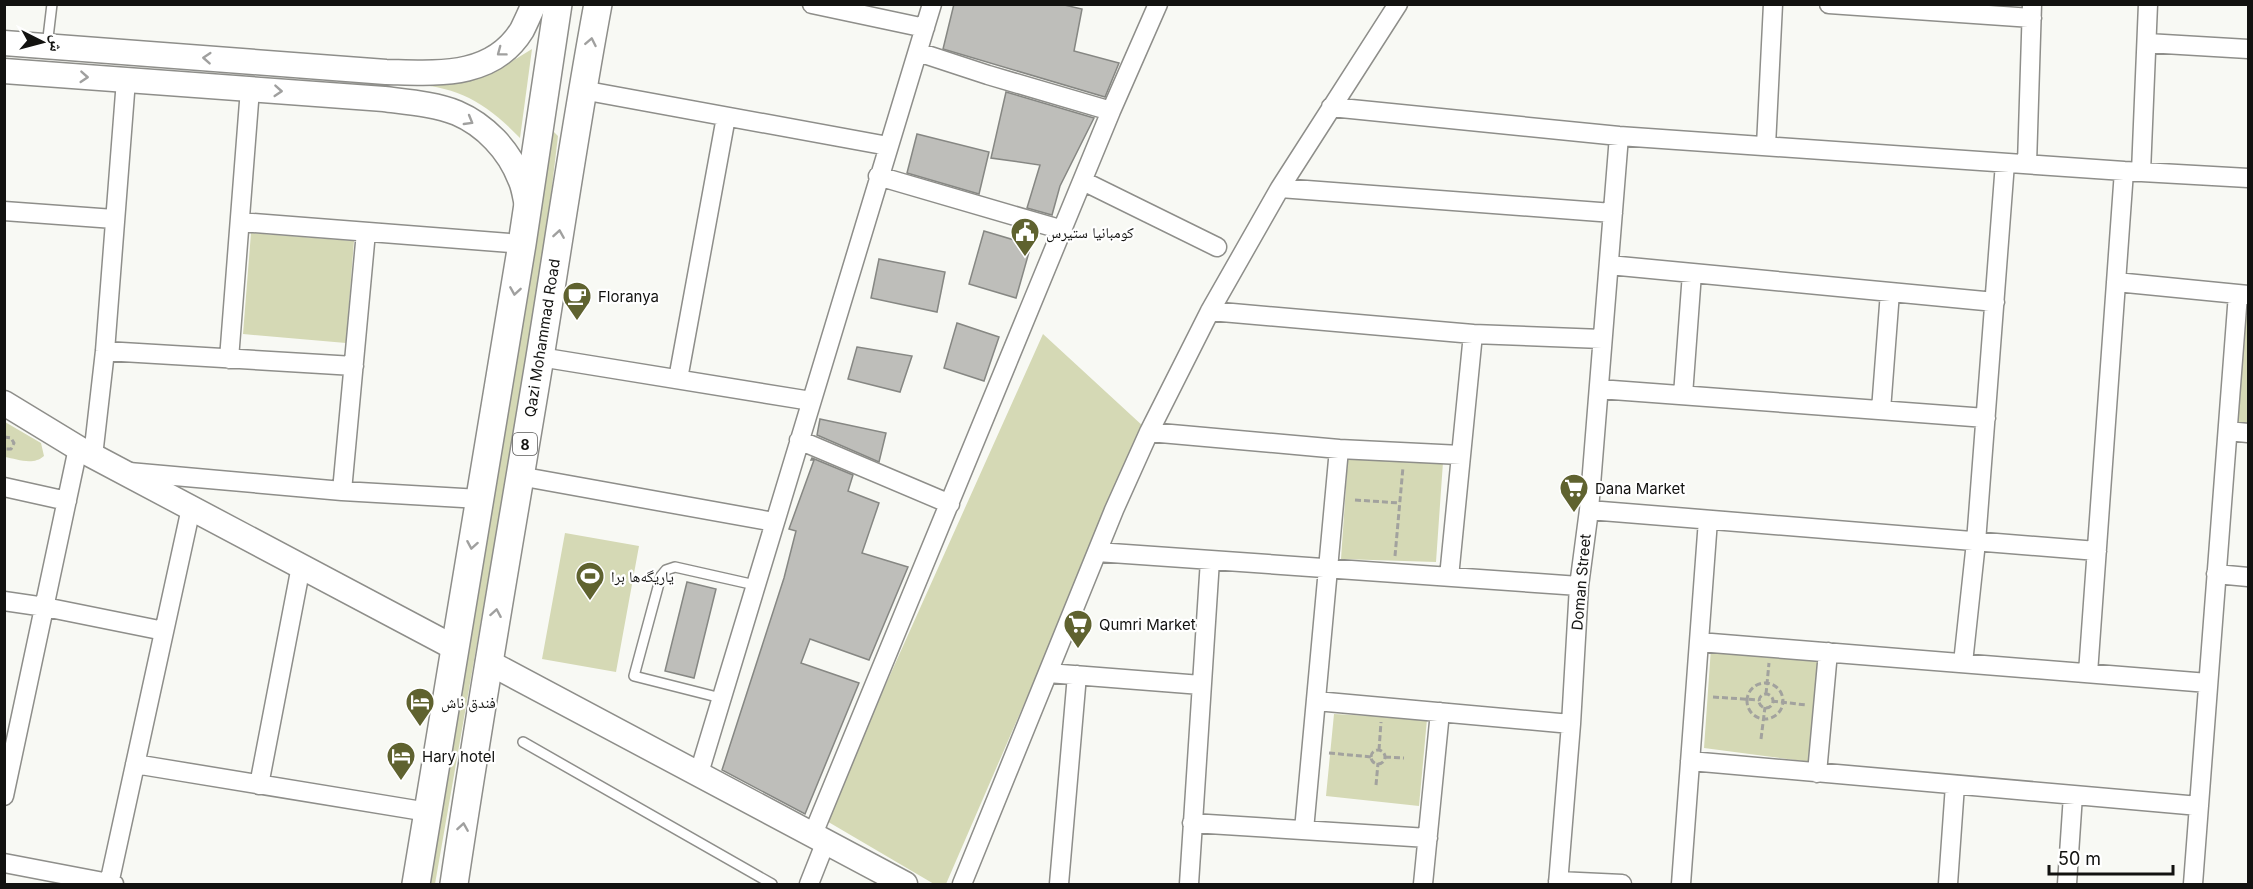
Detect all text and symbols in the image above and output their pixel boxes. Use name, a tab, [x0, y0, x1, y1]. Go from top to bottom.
north arrow	[12, 12, 72, 72]
text: ش	[46, 34, 68, 53]
one-way arrow	[584, 37, 597, 47]
one-way arrow	[497, 45, 508, 56]
one-way arrow	[202, 52, 212, 65]
one-way arrow	[79, 70, 88, 83]
one-way arrow	[274, 84, 283, 97]
one-way arrow	[463, 113, 474, 125]
public building icon: كومبانيا ستيرس	[1009, 216, 1041, 258]
place label: كومبانيا ستيرس	[1046, 223, 1134, 243]
one-way arrow	[552, 230, 565, 240]
street label: Qazi Mohammad Road	[520, 257, 564, 419]
cafe icon: Floranya	[561, 280, 593, 322]
one-way arrow	[509, 286, 521, 295]
place label: Floranya	[598, 287, 659, 306]
road number: 8	[513, 433, 537, 455]
supermarket icon: Dana Market	[1558, 472, 1590, 514]
place label: Dana Market	[1595, 479, 1685, 498]
street label: Doman Street	[1567, 533, 1595, 631]
one-way arrow	[466, 540, 479, 550]
sports icon: یاریگەها برا	[574, 560, 606, 602]
place label: یاریگەها برا	[611, 567, 674, 586]
supermarket icon: Qumri Market	[1062, 608, 1094, 650]
one-way arrow	[489, 609, 502, 619]
place label: Qumri Market	[1099, 615, 1196, 634]
hotel icon: فندق ناش	[404, 686, 436, 728]
place label: فندق ناش	[441, 693, 496, 713]
hotel icon: Hary hotel	[385, 740, 417, 782]
place label: Hary hotel	[422, 747, 495, 766]
one-way arrow	[456, 822, 468, 831]
scale bar	[2049, 838, 2174, 876]
text: 50 m	[2058, 848, 2101, 869]

